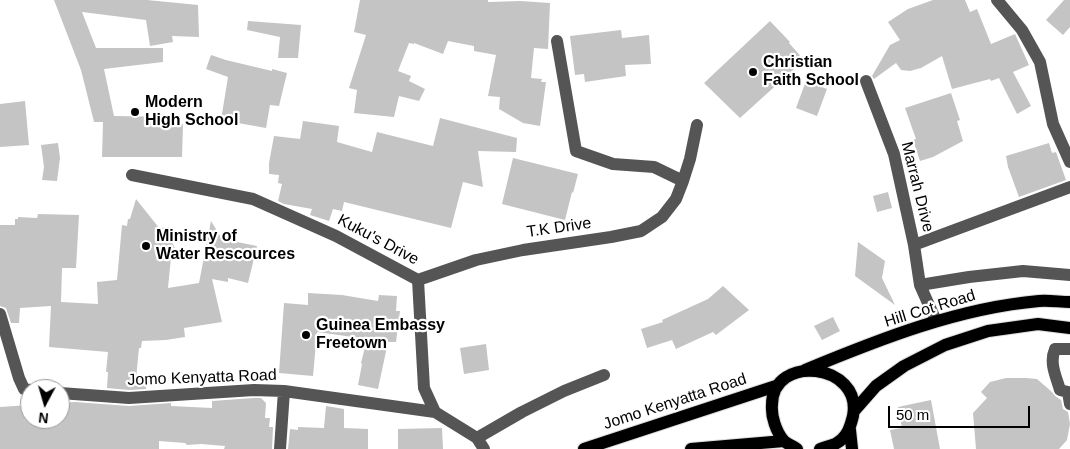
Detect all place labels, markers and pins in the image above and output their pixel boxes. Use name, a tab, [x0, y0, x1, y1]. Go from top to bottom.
place label: Christian Faith School	[763, 53, 859, 91]
marker: Christian Faith School	[747, 66, 759, 78]
place label: Modern High School	[145, 93, 238, 131]
marker: Modern High School	[129, 106, 141, 118]
place label: Ministry of Water Rescources	[156, 227, 295, 265]
marker: Ministry of Water Rescources	[140, 240, 152, 252]
place label: Guinea Embassy Freetown	[316, 316, 445, 354]
marker: Guinea Embassy Freetown	[300, 329, 312, 341]

